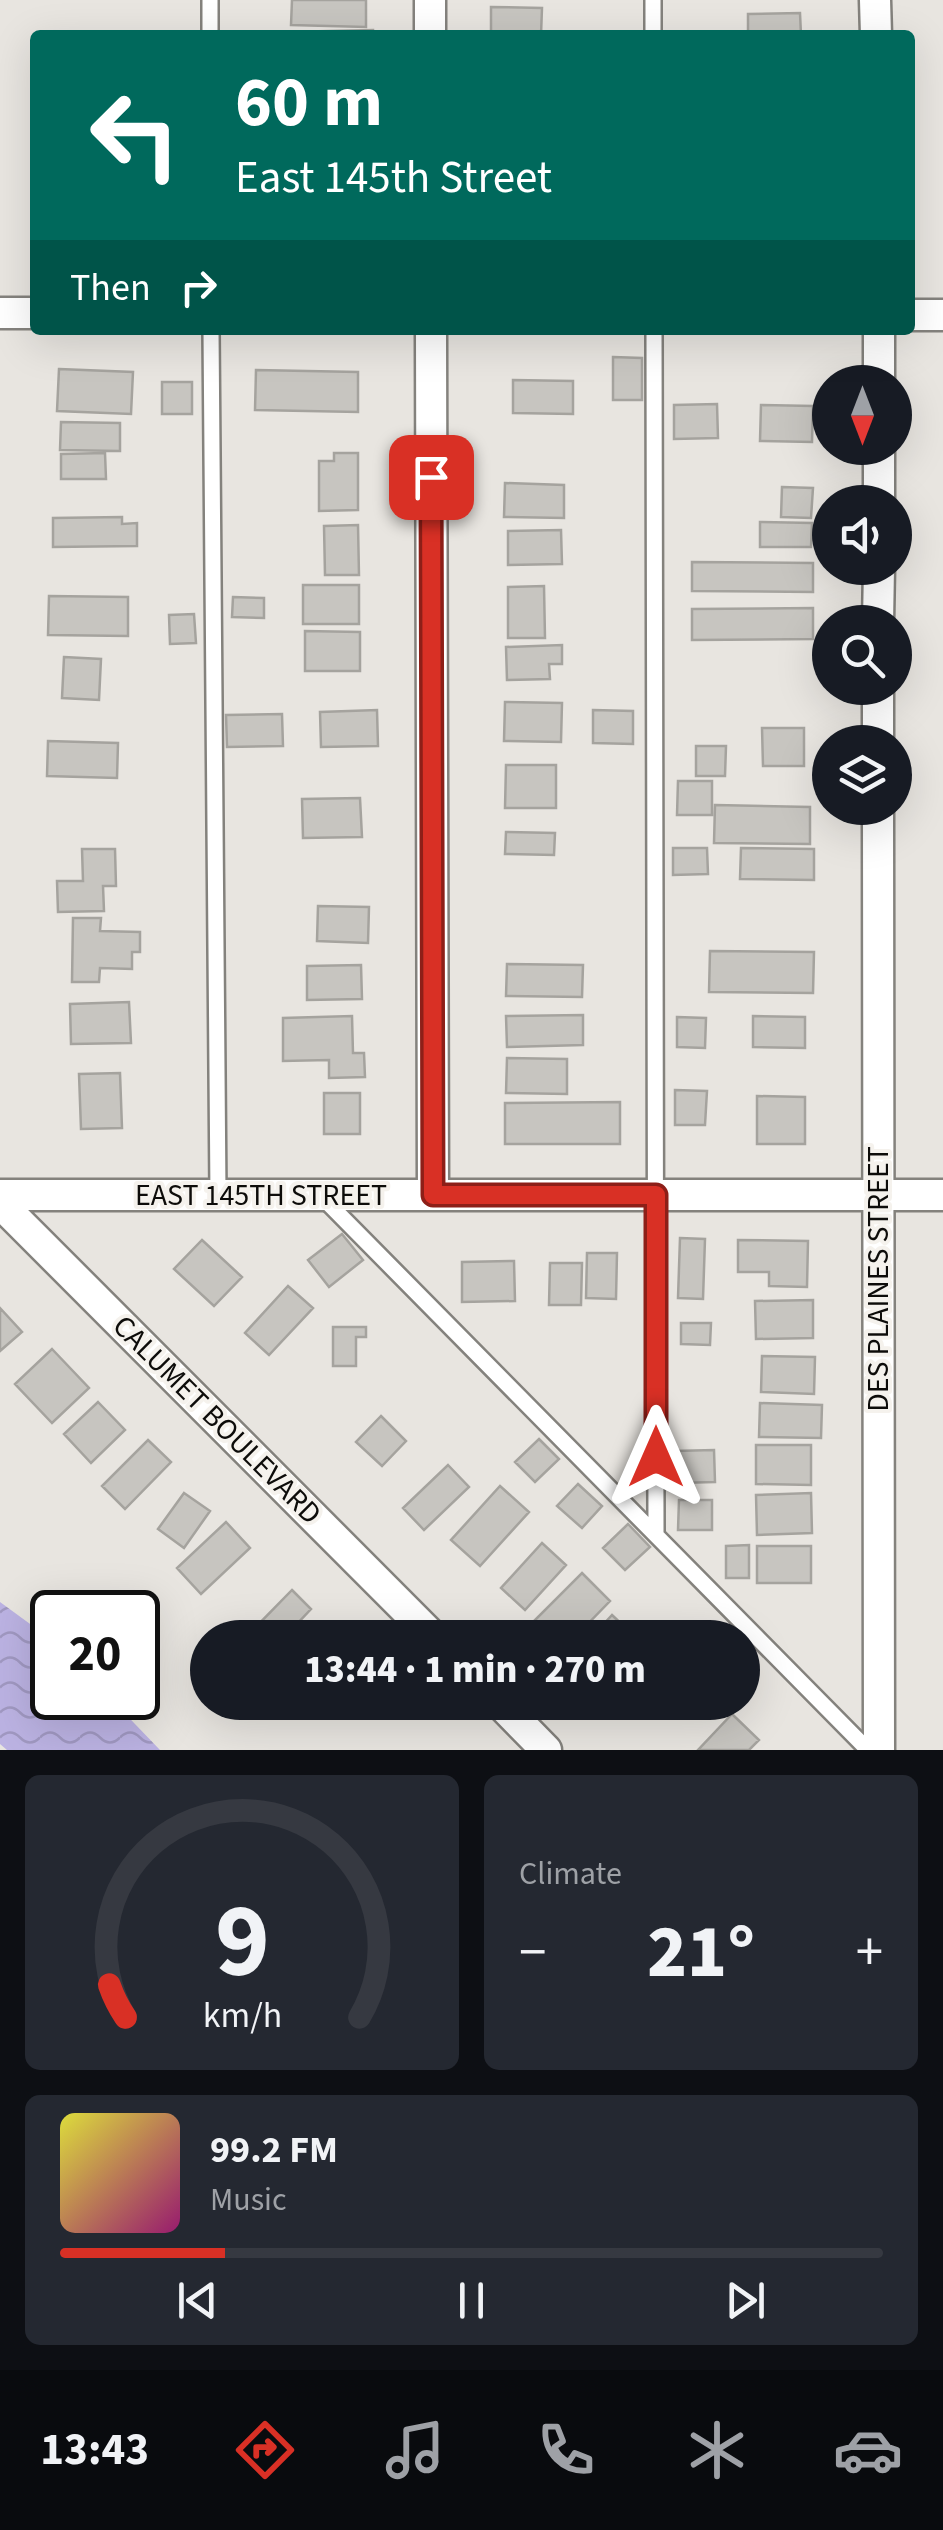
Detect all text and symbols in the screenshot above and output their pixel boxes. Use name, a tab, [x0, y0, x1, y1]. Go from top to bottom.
text: 60 m	[235, 53, 383, 153]
icon: left	[70, 70, 200, 200]
text: East 145th Street	[235, 146, 552, 210]
icon: right	[171, 260, 226, 315]
text: Then	[70, 261, 151, 315]
north arrow	[812, 365, 912, 465]
map controls	[812, 365, 912, 825]
pin	[389, 435, 474, 520]
icon: arrive	[404, 450, 459, 505]
button: sound	[812, 485, 912, 585]
button: search	[812, 605, 912, 705]
button: layers	[812, 725, 912, 825]
street label: DES PLAINES STREET	[857, 1146, 900, 1412]
street label: EAST 145TH STREET	[135, 1174, 387, 1217]
street label: CALUMET BOULEVARD	[103, 1306, 331, 1534]
position arrow	[604, 1405, 708, 1509]
speed limit sign: 20	[30, 1590, 160, 1720]
text: 13:44 · 1 min · 270 m	[304, 1643, 646, 1697]
text: Climate	[519, 1851, 622, 1897]
text: 9	[215, 1869, 269, 2017]
text: 21°	[647, 1899, 755, 2006]
text: −	[519, 1914, 546, 1992]
text: +	[856, 1914, 883, 1992]
text: km/h	[202, 1990, 282, 2041]
text: 99.2 FM	[210, 2123, 338, 2177]
text: Music	[210, 2177, 287, 2223]
icon: previous	[170, 2273, 225, 2328]
icon: pause	[444, 2273, 499, 2328]
icon: next	[718, 2273, 773, 2328]
icon: directions	[230, 2415, 300, 2485]
icon: music	[380, 2415, 450, 2485]
icon: phone	[531, 2415, 601, 2485]
icon: climate	[682, 2415, 752, 2485]
icon: car	[833, 2415, 903, 2485]
text: 13:43	[40, 2418, 149, 2482]

